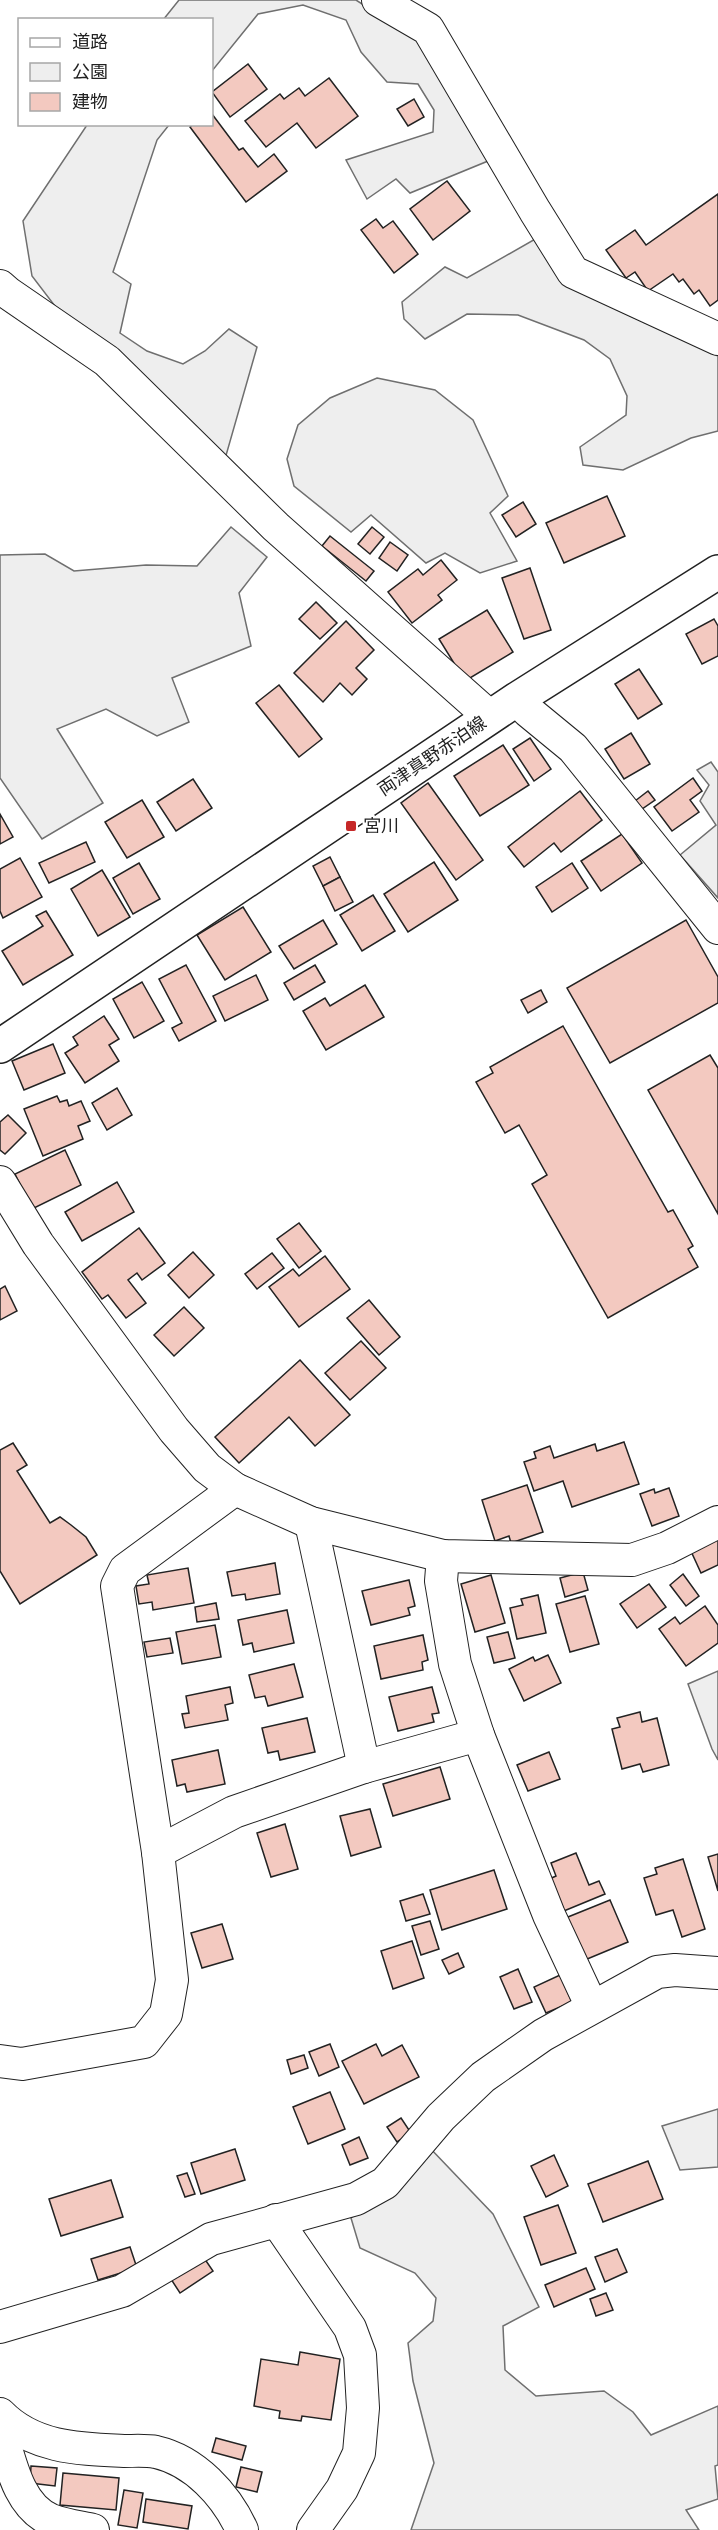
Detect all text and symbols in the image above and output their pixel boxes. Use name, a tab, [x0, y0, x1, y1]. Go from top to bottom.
legend	[18, 18, 213, 126]
text: 道路	[72, 31, 108, 53]
text: 公園	[72, 61, 108, 83]
text: 建物	[72, 91, 108, 113]
street label: 両津真野赤泊線	[374, 712, 490, 800]
place label: 宮川	[363, 815, 399, 837]
marker: 宮川	[344, 819, 358, 833]

